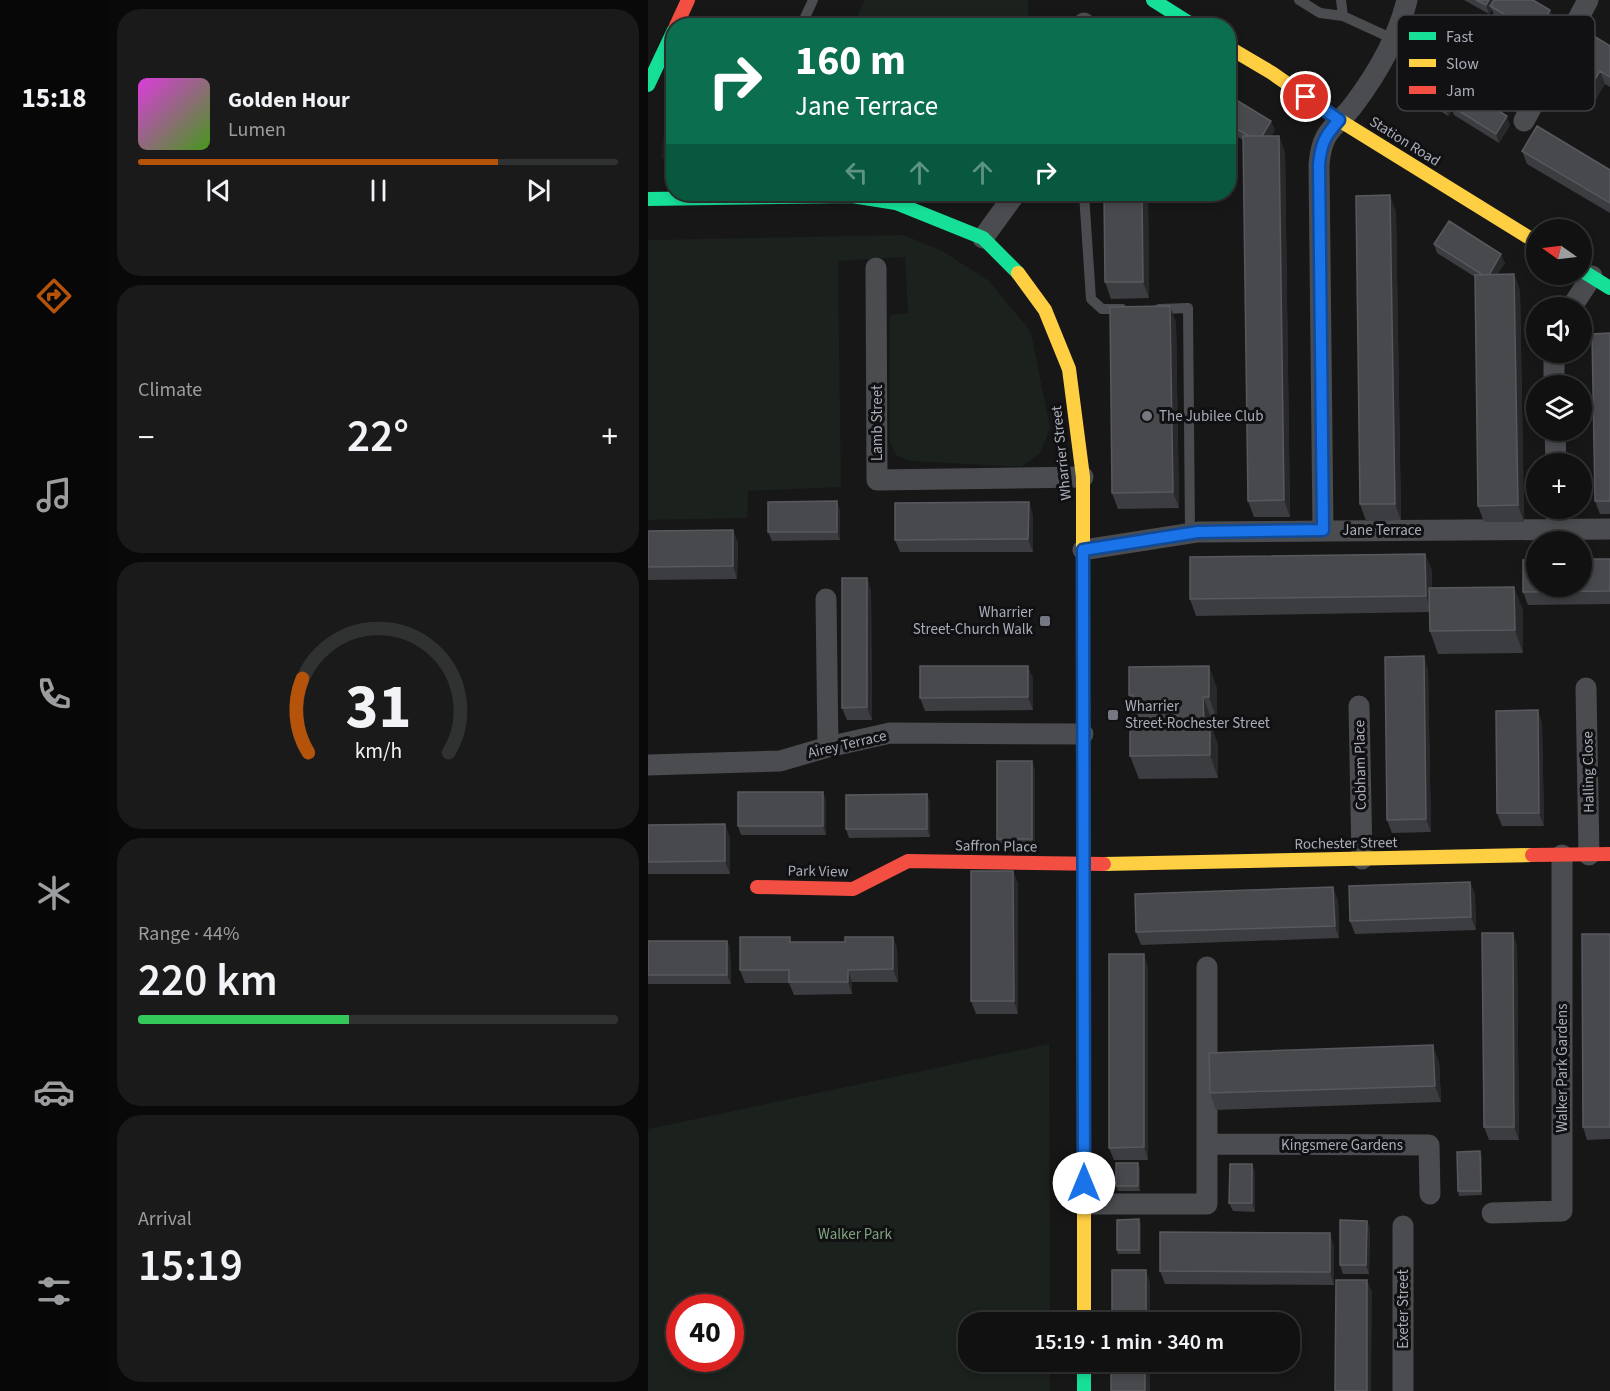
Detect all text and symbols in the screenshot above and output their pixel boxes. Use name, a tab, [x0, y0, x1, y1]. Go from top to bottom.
legend	[1397, 15, 1595, 111]
text: Fast	[1446, 26, 1474, 48]
text: 160 m	[795, 31, 906, 91]
icon: right	[696, 42, 774, 120]
text: Slow	[1446, 53, 1479, 75]
pin	[1280, 71, 1331, 122]
text: 15:18	[21, 79, 87, 118]
icon: arrive	[1289, 80, 1322, 113]
text: Jam	[1446, 80, 1475, 102]
text: Golden Hour	[228, 84, 350, 116]
text: Jane Terrace	[795, 87, 938, 126]
street label: Station Road	[1365, 111, 1444, 172]
text: Lumen	[228, 116, 286, 144]
icon: left	[840, 156, 873, 189]
icon: ahead	[903, 156, 936, 189]
icon: ahead	[966, 156, 999, 189]
icon: right	[1029, 156, 1062, 189]
icon: previous	[202, 174, 235, 207]
icon: pause	[362, 174, 395, 207]
icon: next	[522, 174, 555, 207]
north arrow	[1526, 219, 1592, 285]
map controls	[1526, 219, 1592, 597]
icon: directions	[33, 275, 75, 317]
button: sound	[1526, 297, 1592, 363]
button: layers	[1526, 375, 1592, 441]
text: Climate	[138, 376, 202, 404]
street label: Lamb Street	[867, 385, 888, 461]
text: 22°	[347, 405, 409, 469]
street label: Wharrier Street	[1046, 405, 1077, 501]
place label: The Jubilee Club	[1159, 406, 1264, 427]
marker: The Jubilee Club	[1140, 409, 1154, 423]
text: −	[138, 414, 154, 461]
text: +	[602, 414, 618, 461]
button: +	[1526, 453, 1592, 519]
icon: music	[33, 474, 75, 516]
street label: Jane Terrace	[1342, 520, 1422, 541]
button: −	[1526, 531, 1592, 597]
place label: Wharrier Street-Church Walk	[913, 602, 1034, 640]
marker: Wharrier Street-Church Walk	[1038, 614, 1052, 628]
text: 31	[345, 663, 411, 752]
icon: phone	[33, 673, 75, 715]
place label: Wharrier Street-Rochester Street	[1125, 696, 1270, 734]
marker: Wharrier Street-Rochester Street	[1106, 708, 1120, 722]
street label: Cobham Place	[1349, 720, 1372, 810]
street label: Airey Terrace	[806, 725, 889, 764]
street label: Halling Close	[1577, 731, 1600, 813]
text: km/h	[354, 736, 402, 767]
street label: Rochester Street	[1294, 832, 1398, 855]
street label: Saffron Place	[955, 835, 1037, 858]
street label: Park View	[787, 860, 849, 883]
icon: climate	[33, 872, 75, 914]
text: Range · 44%	[138, 920, 239, 948]
text: 220 km	[138, 949, 278, 1013]
street label: Walker Park Gardens	[1552, 1004, 1573, 1132]
icon: car	[33, 1071, 75, 1113]
street label: Kingsmere Gardens	[1281, 1135, 1403, 1156]
position arrow	[1052, 1151, 1116, 1215]
text: Arrival	[138, 1205, 192, 1233]
park label: Walker Park	[818, 1224, 892, 1245]
text: 15:19	[138, 1234, 243, 1298]
street label: Exeter Street	[1393, 1269, 1414, 1349]
icon: filters	[33, 1270, 75, 1312]
speed limit sign: 40	[666, 1294, 744, 1372]
text: 15:19 · 1 min · 340 m	[1034, 1326, 1224, 1358]

